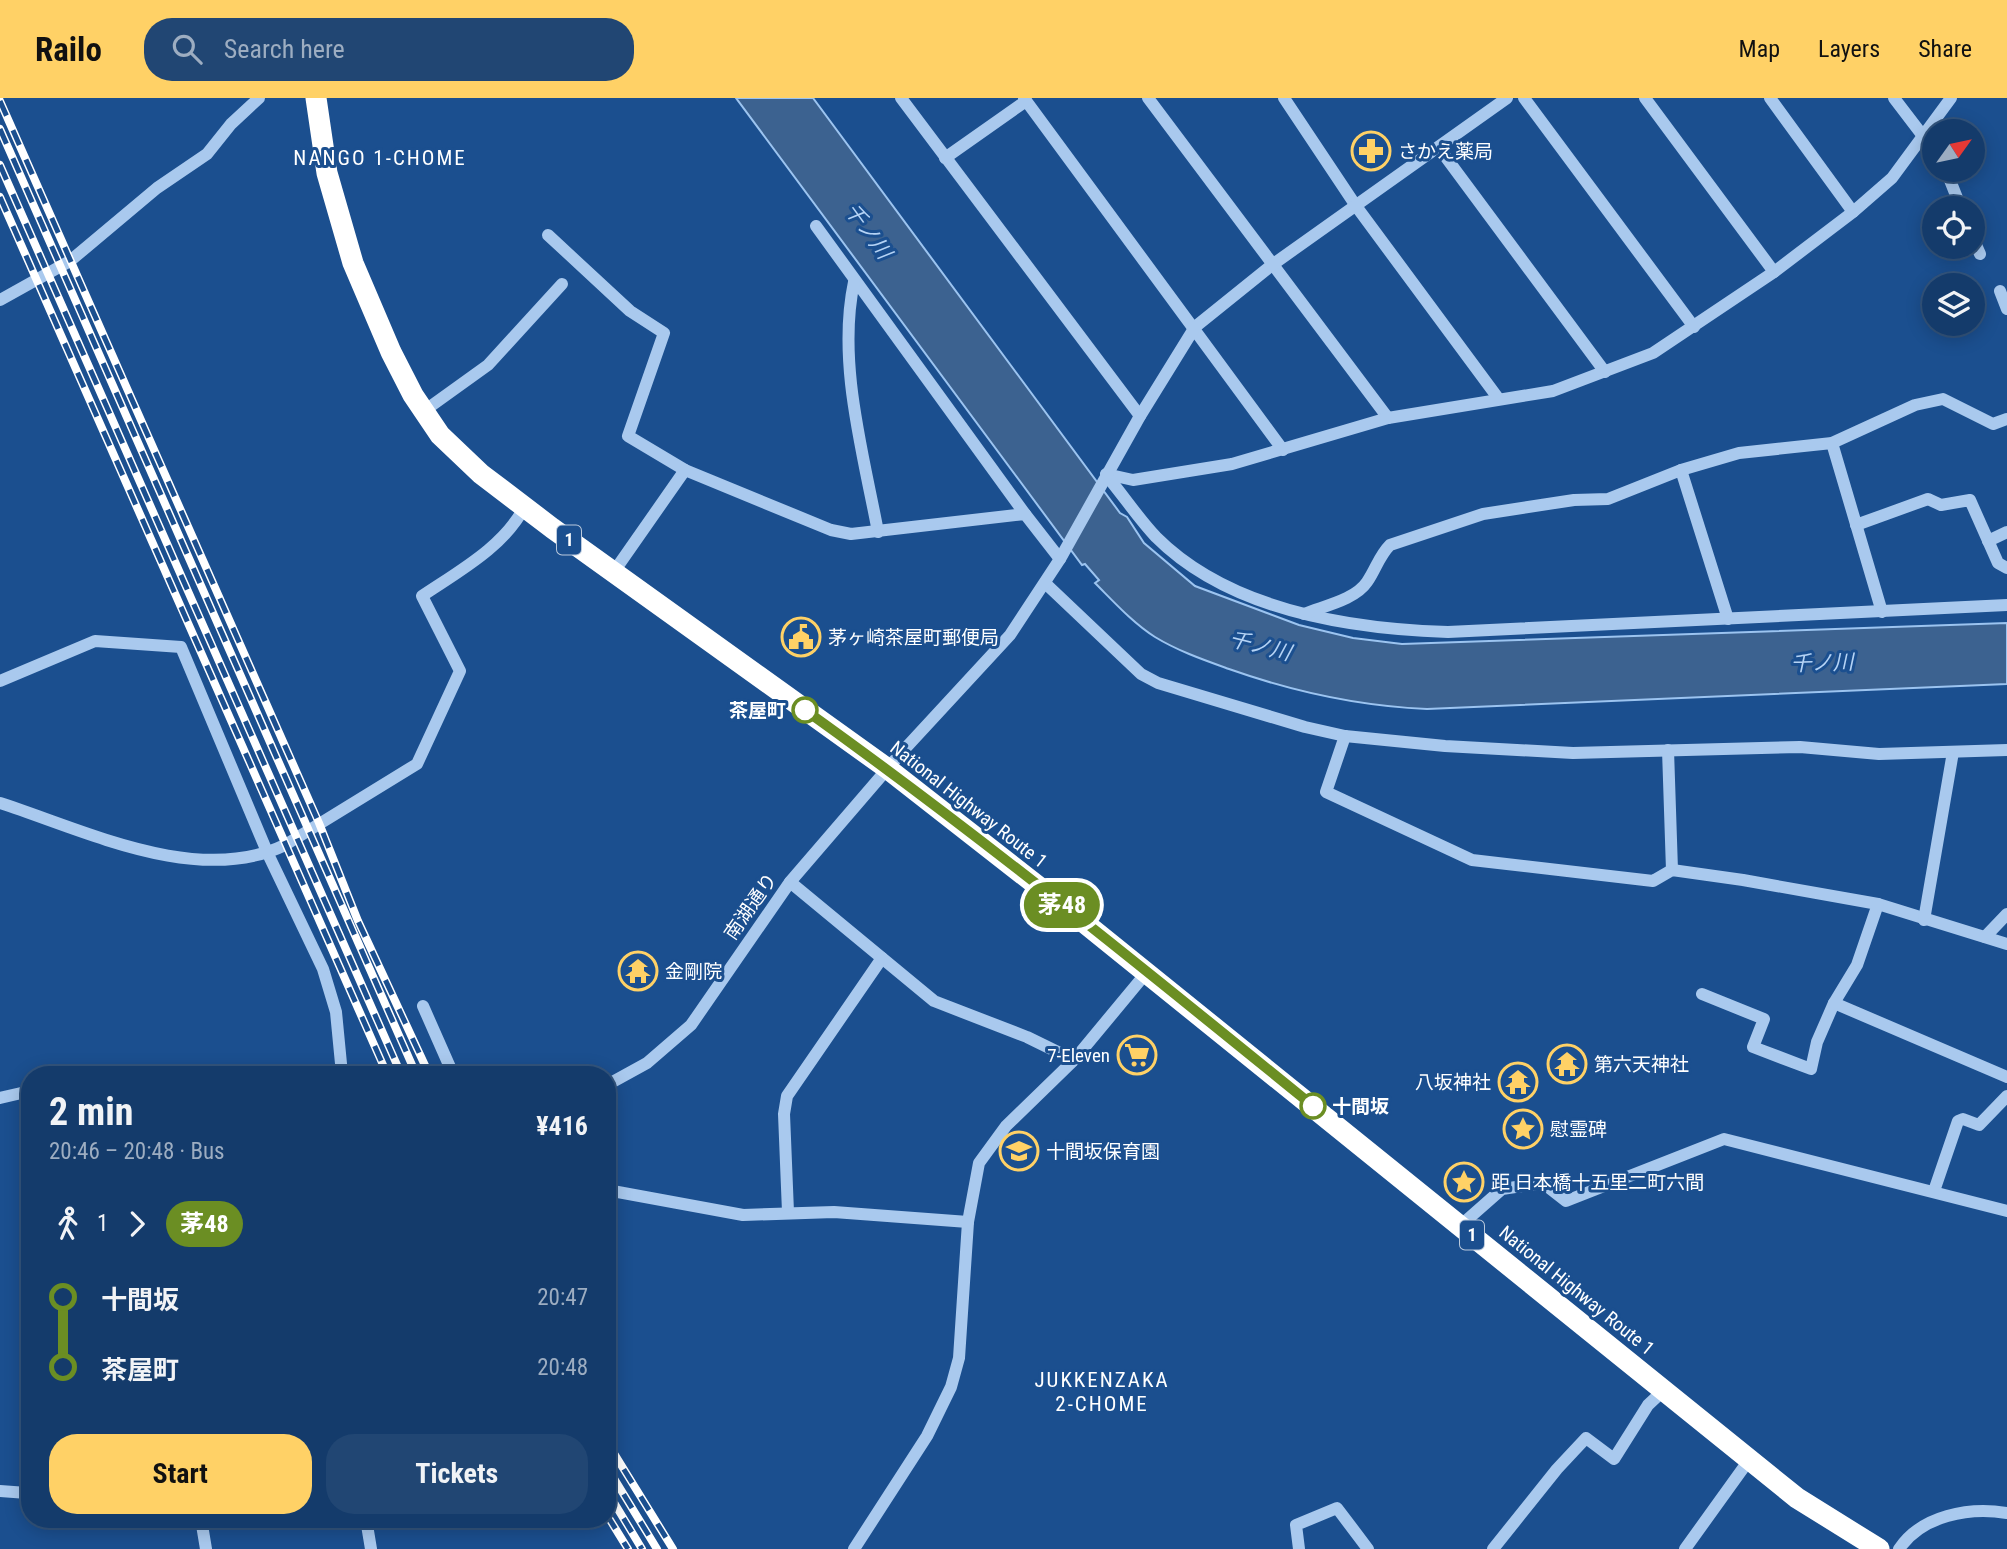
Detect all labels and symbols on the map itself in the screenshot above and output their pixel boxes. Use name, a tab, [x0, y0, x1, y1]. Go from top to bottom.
north arrow	[1922, 119, 1984, 182]
pharmacy icon: さかえ薬局	[1350, 130, 1392, 172]
place label: さかえ薬局	[1398, 140, 1493, 163]
district label: NANGO 1-CHOME	[293, 146, 467, 170]
water label: 千ノ川	[840, 198, 897, 265]
road number: 1	[557, 526, 581, 555]
public building icon: 茅ヶ崎茶屋町郵便局	[780, 616, 822, 658]
place label: 茅ヶ崎茶屋町郵便局	[828, 626, 999, 649]
water label: 千ノ川	[1227, 627, 1295, 666]
water label: 千ノ川	[1790, 650, 1856, 676]
marker: 茶屋町	[792, 697, 818, 723]
place label: 茶屋町	[729, 699, 786, 722]
street label: National Highway Route 1	[886, 736, 1052, 873]
street label: 南湖通り	[719, 869, 782, 944]
line badge: 茅48	[1022, 882, 1102, 928]
temple icon: 金剛院	[617, 950, 659, 992]
place label: 金剛院	[665, 960, 722, 983]
supermarket icon: 7-Eleven	[1116, 1034, 1158, 1076]
temple icon: 第六天神社	[1546, 1043, 1588, 1085]
place label: 7-Eleven	[1047, 1044, 1110, 1067]
place label: 第六天神社	[1594, 1053, 1689, 1076]
temple icon: 八坂神社	[1497, 1061, 1539, 1103]
place label: 八坂神社	[1415, 1071, 1491, 1094]
marker: 十間坂	[1300, 1093, 1326, 1119]
place label: 十間坂	[1332, 1095, 1389, 1118]
place icon: 慰霊碑	[1502, 1108, 1544, 1150]
place label: 慰霊碑	[1550, 1118, 1607, 1141]
school or university icon: 十間坂保育園	[998, 1130, 1040, 1172]
place label: 十間坂保育園	[1046, 1140, 1160, 1163]
place icon: 距 日本橋十五里二町六間	[1443, 1161, 1485, 1203]
place label: 距 日本橋十五里二町六間	[1491, 1171, 1704, 1194]
road number: 1	[1460, 1220, 1484, 1250]
street label: National Highway Route 1	[1495, 1221, 1659, 1360]
district label: JUKKENZAKA 2-CHOME	[1034, 1368, 1170, 1416]

